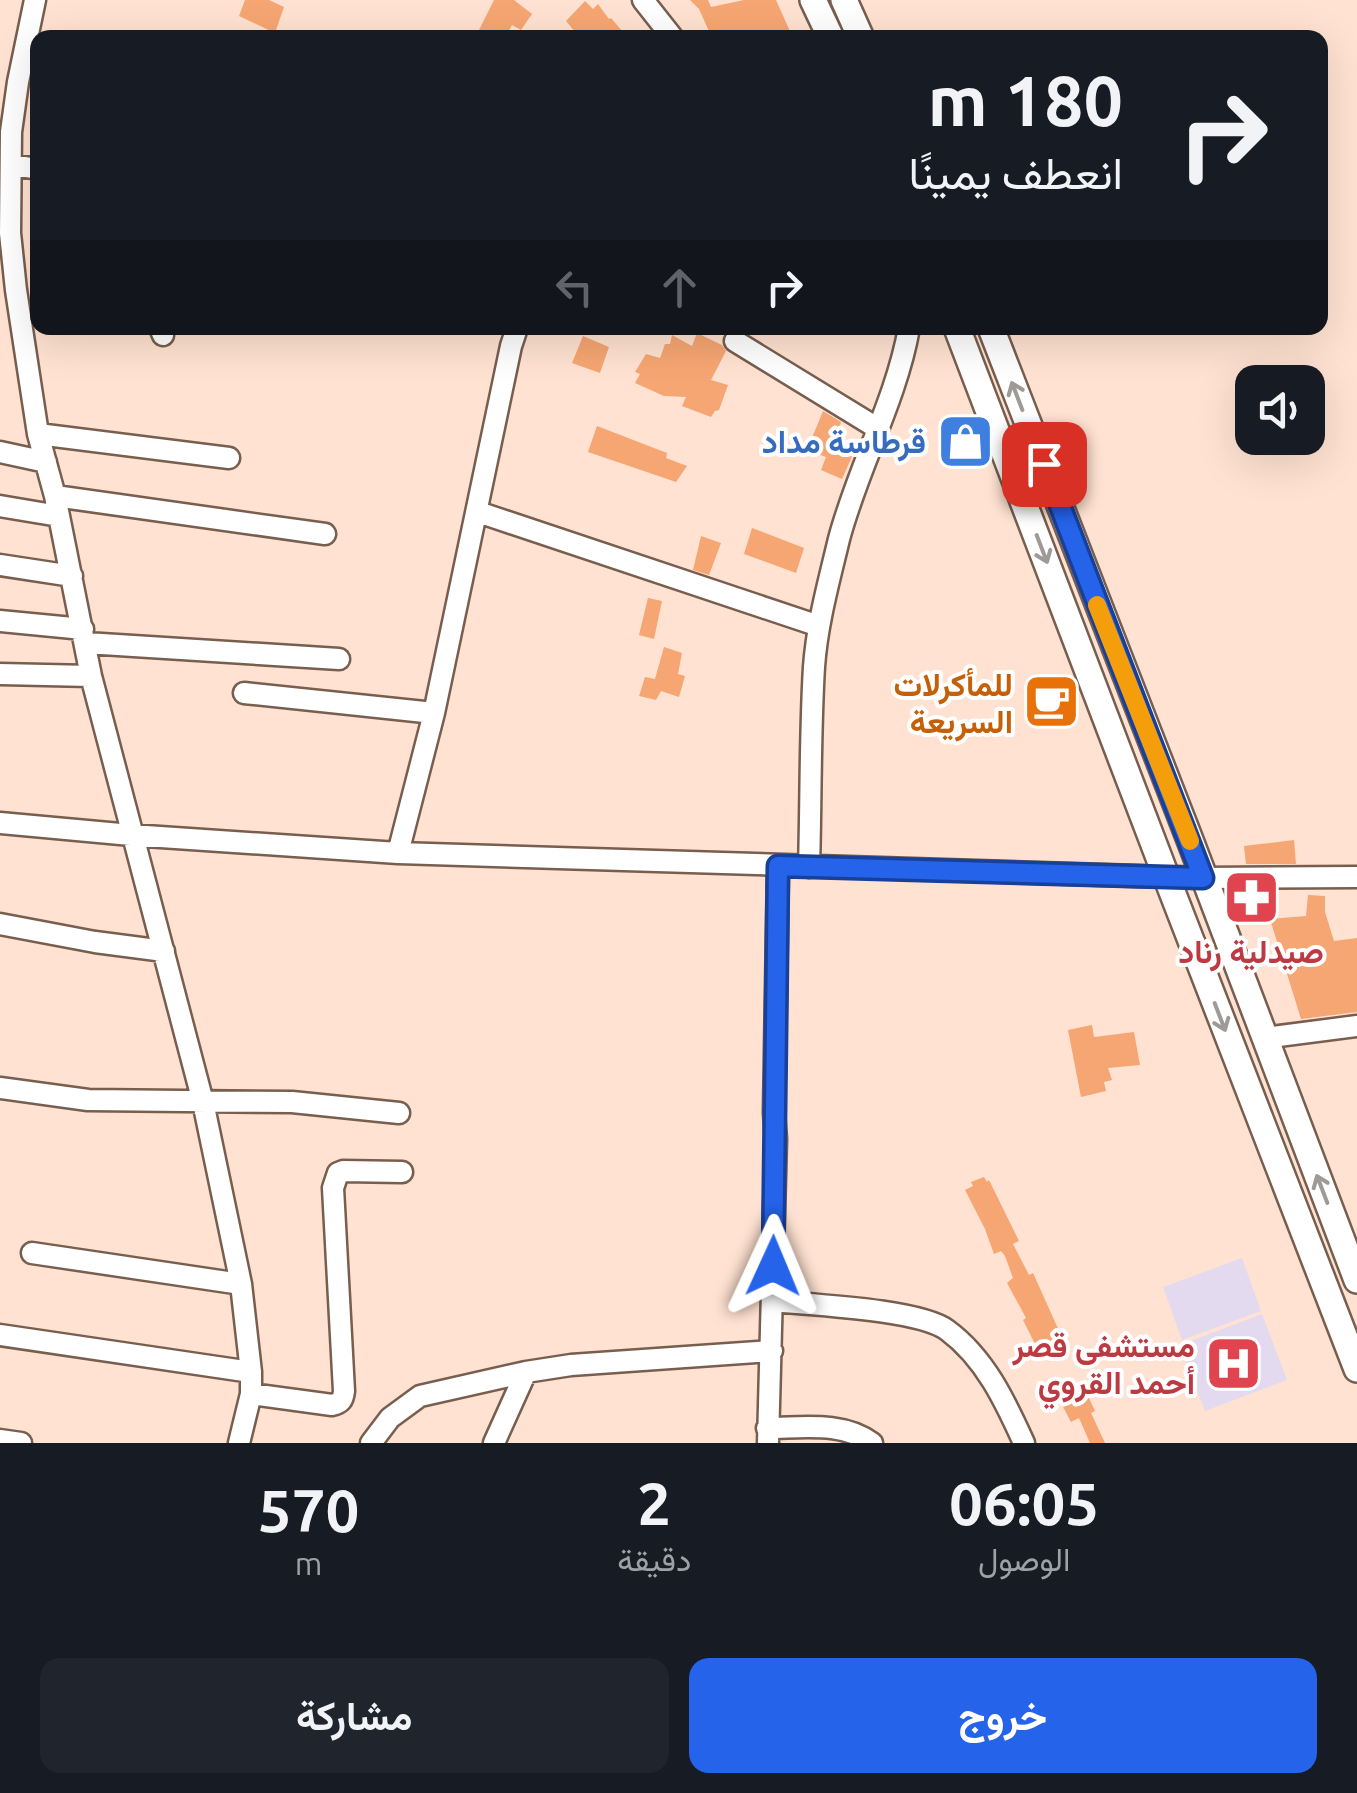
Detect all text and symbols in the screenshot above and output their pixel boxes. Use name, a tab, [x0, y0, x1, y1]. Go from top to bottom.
text: 180 m	[928, 61, 1123, 139]
icon: right	[1158, 70, 1288, 200]
text: انعطف يمينًا	[908, 147, 1123, 198]
icon: left	[547, 260, 602, 315]
icon: ahead	[652, 260, 707, 315]
icon: right	[757, 260, 812, 315]
map controls	[1235, 365, 1325, 455]
button: sound	[1235, 365, 1325, 455]
one-way arrow	[1007, 381, 1025, 412]
shop icon: قرطاسة مداد	[935, 411, 995, 471]
pin	[1002, 422, 1087, 507]
place label: قرطاسة مداد	[762, 423, 926, 462]
icon: arrive	[1017, 437, 1072, 492]
one-way arrow	[1034, 534, 1052, 564]
place label: للمأكرلات السريعة	[893, 666, 1013, 742]
cafe icon: للمأكرلات السريعة	[1022, 672, 1082, 732]
pharmacy icon: صيدلية رناد	[1221, 867, 1281, 927]
place label: صيدلية رناد	[1178, 933, 1324, 972]
one-way arrow	[1212, 1000, 1230, 1031]
one-way arrow	[1312, 1175, 1330, 1206]
position arrow	[721, 1214, 825, 1318]
place label: مستشفى قصر أحمد القروي	[1011, 1327, 1195, 1409]
hospital icon: مستشفى قصر أحمد القروي	[1204, 1333, 1264, 1393]
text: 2	[637, 1469, 671, 1536]
text: 06:05	[949, 1469, 1099, 1536]
text: 570	[258, 1476, 359, 1543]
text: دقيقة	[617, 1541, 691, 1577]
text: الوصول	[978, 1541, 1070, 1577]
text: m	[295, 1545, 322, 1581]
button: مشاركة	[40, 1658, 669, 1773]
button: خروج	[689, 1658, 1317, 1773]

